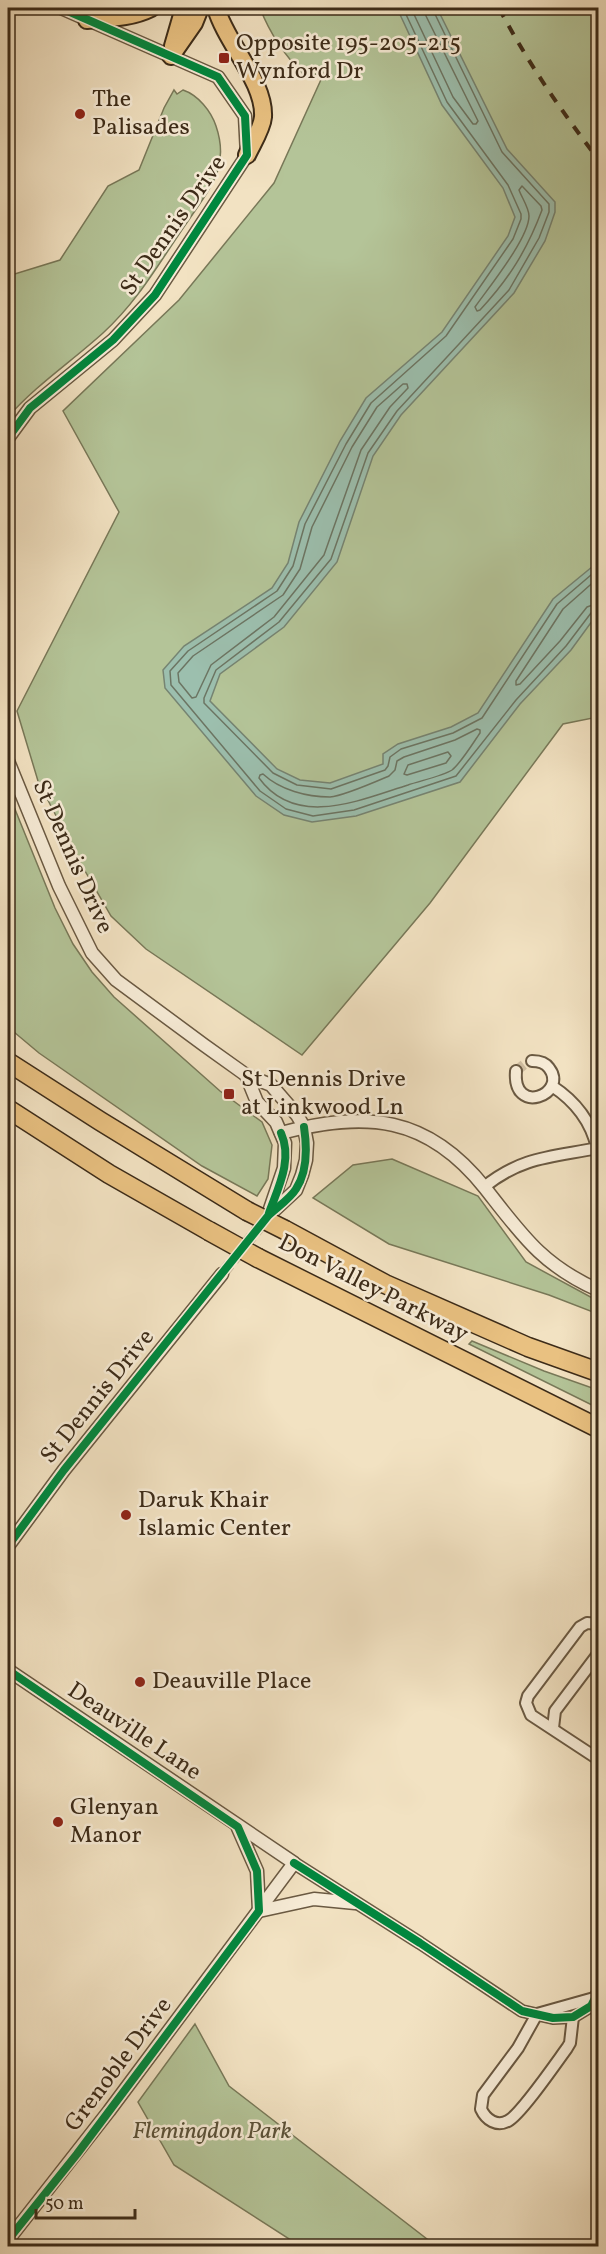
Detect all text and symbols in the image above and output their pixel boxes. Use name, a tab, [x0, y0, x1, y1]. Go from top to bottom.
place label: Opposite 195-205-215 Wynford Dr	[236, 27, 461, 89]
marker: Opposite 195-205-215 Wynford Dr	[217, 51, 231, 65]
place label: The Palisades	[92, 83, 190, 145]
marker: The Palisades	[73, 107, 87, 121]
street label: St Dennis Drive	[113, 149, 235, 303]
street label: St Dennis Drive	[23, 775, 121, 939]
place label: St Dennis Drive at Linkwood Ln	[241, 1063, 406, 1125]
marker: St Dennis Drive at Linkwood Ln	[222, 1087, 236, 1101]
street label: Don Valley Parkway	[272, 1226, 474, 1352]
street label: St Dennis Drive	[33, 1322, 163, 1472]
place label: Daruk Khair Islamic Center	[138, 1484, 291, 1546]
marker: Daruk Khair Islamic Center	[119, 1508, 133, 1522]
place label: Deauville Place	[152, 1665, 311, 1699]
street label: Deauville Lane	[60, 1675, 208, 1789]
marker: Deauville Place	[133, 1675, 147, 1689]
place label: Glenyan Manor	[70, 1791, 159, 1853]
marker: Glenyan Manor	[51, 1815, 65, 1829]
street label: Grenoble Drive	[57, 1991, 181, 2139]
park label: Flemingdon Park	[132, 2115, 292, 2149]
scale bar	[36, 2182, 135, 2220]
text: 50 m	[45, 2192, 84, 2217]

